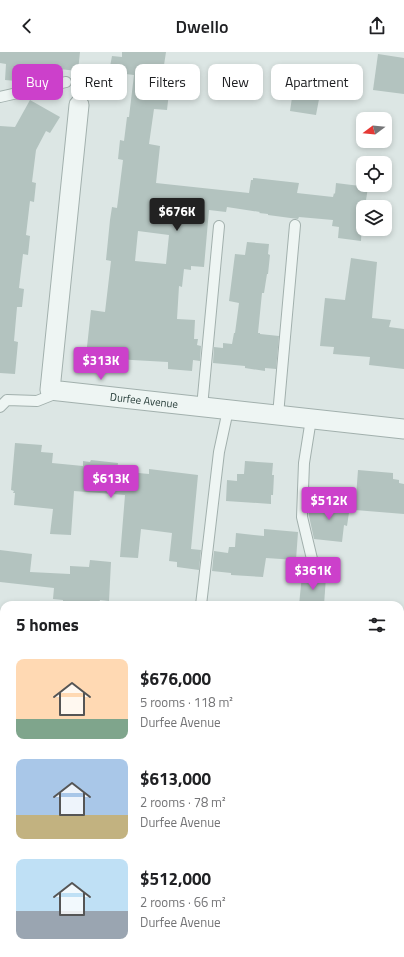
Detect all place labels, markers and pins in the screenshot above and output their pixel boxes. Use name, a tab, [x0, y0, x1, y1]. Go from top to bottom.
pin: $676K	[149, 198, 205, 232]
pin: $313K	[73, 347, 129, 381]
pin: $613K	[83, 465, 139, 499]
pin: $512K	[301, 487, 357, 521]
pin: $361K	[285, 557, 341, 591]

